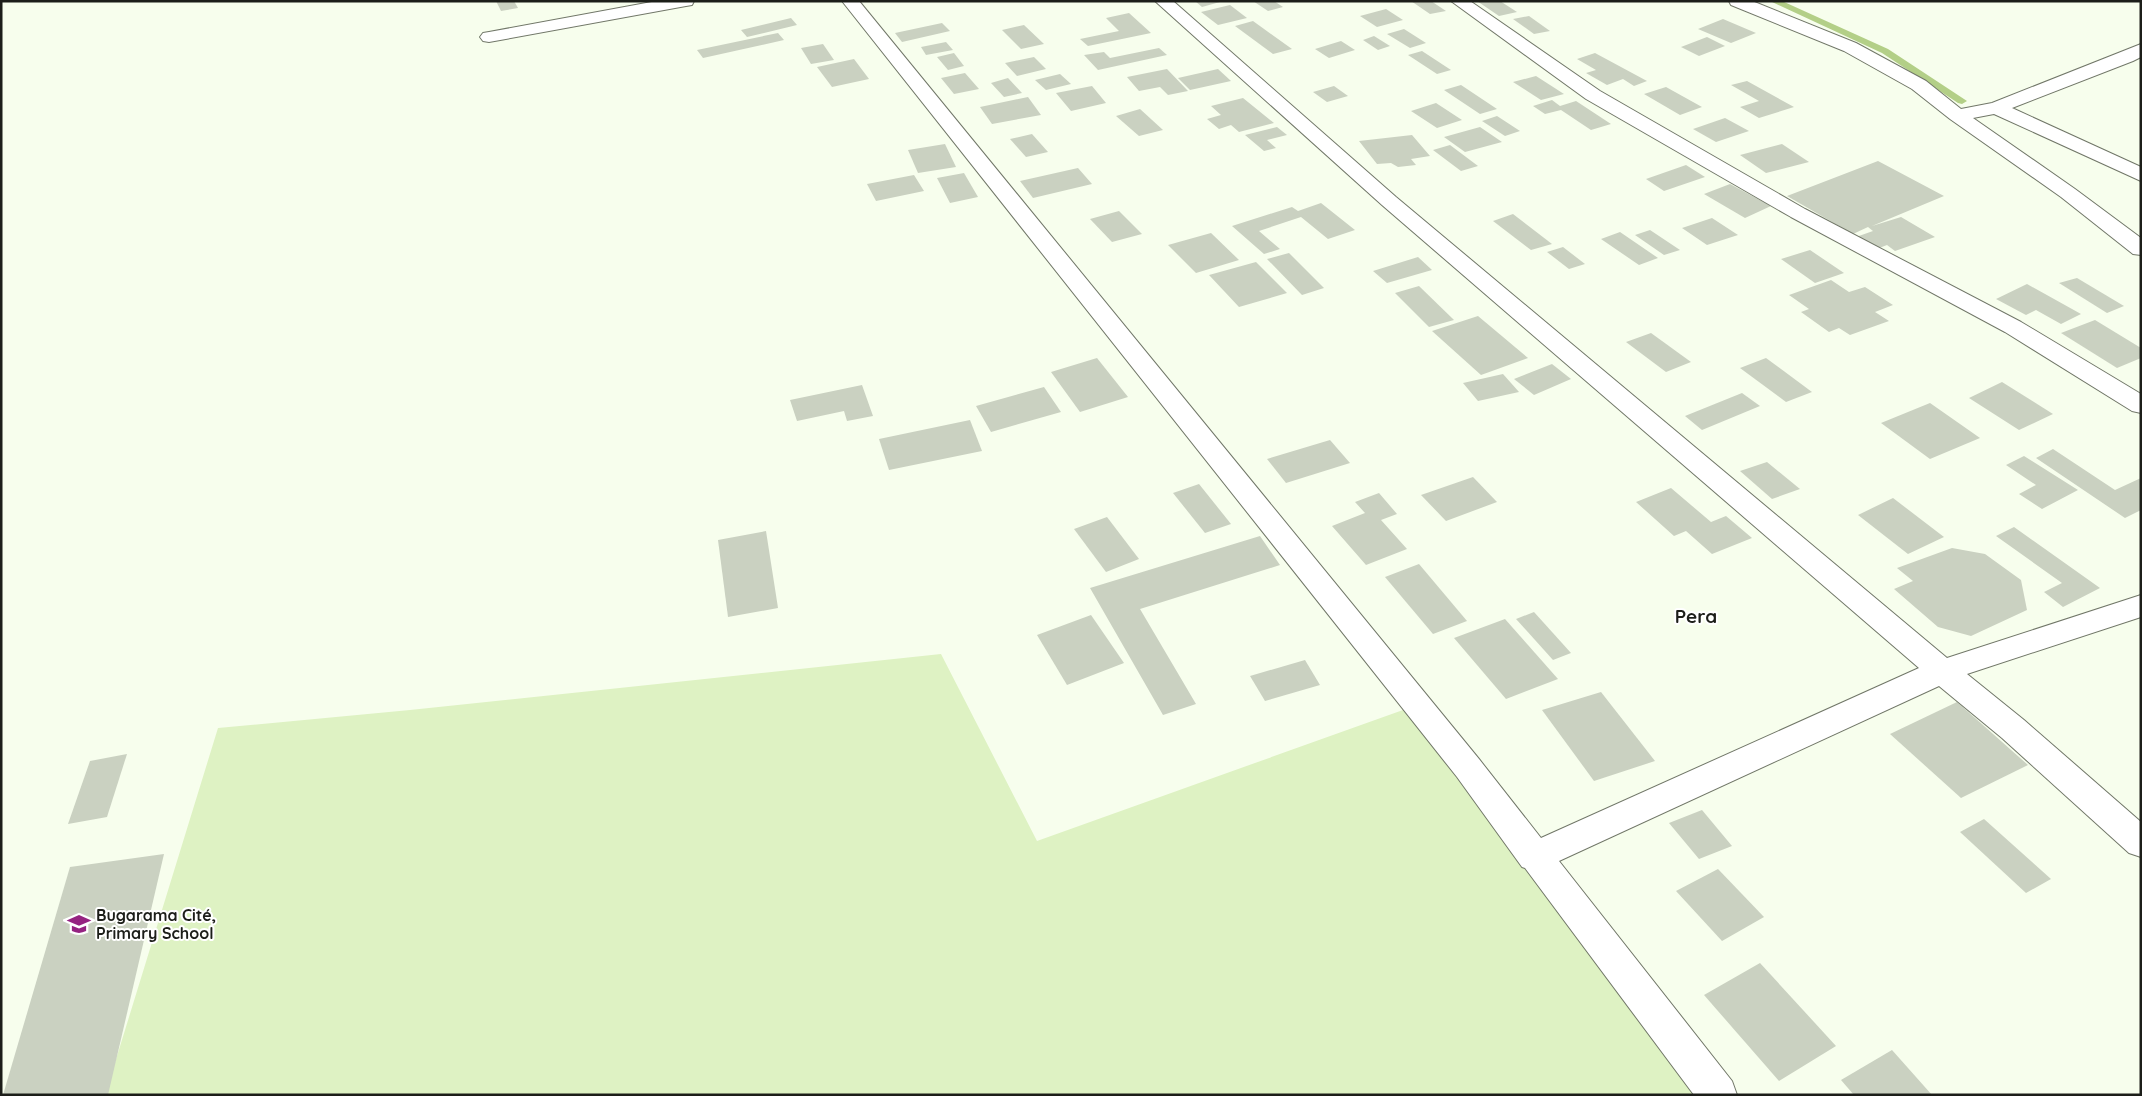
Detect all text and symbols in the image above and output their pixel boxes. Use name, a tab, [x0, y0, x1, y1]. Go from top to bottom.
district label: Pera	[1675, 604, 1717, 628]
place label: Bugarama Cité, Primary School	[96, 905, 216, 943]
school or university icon: Bugarama Cité, Primary School	[66, 911, 92, 937]

